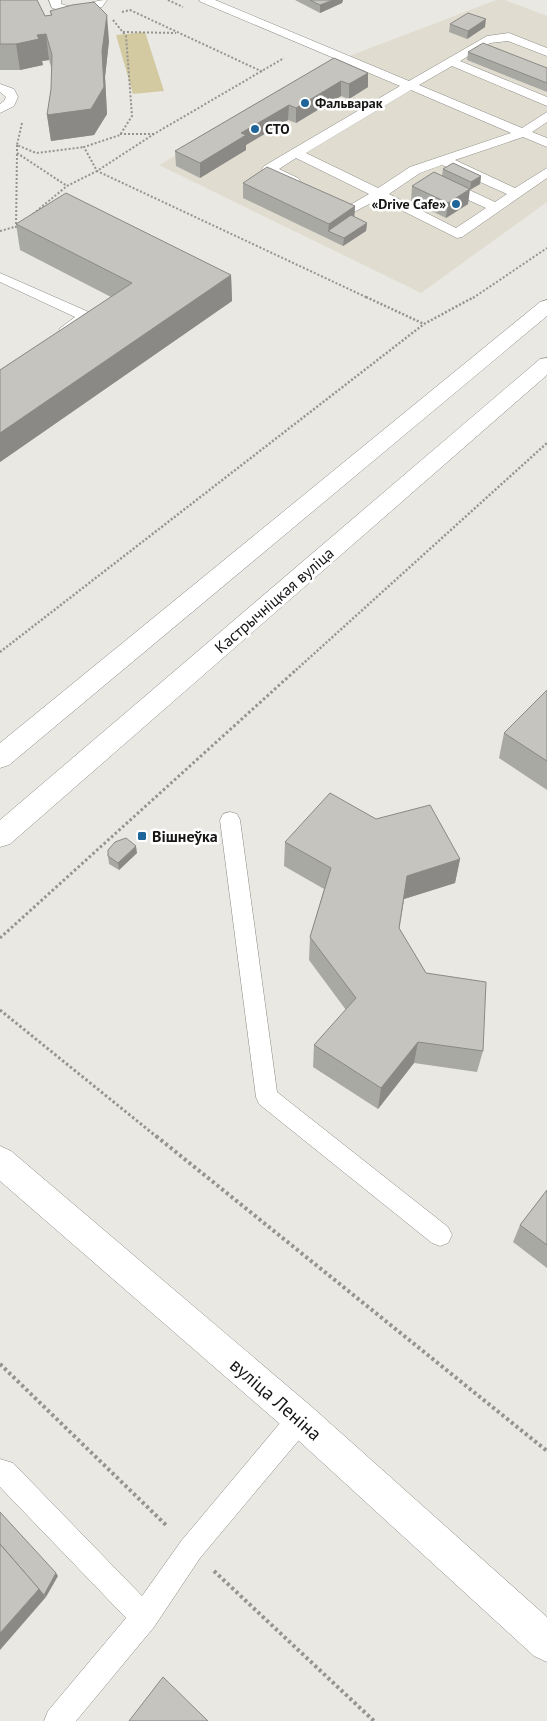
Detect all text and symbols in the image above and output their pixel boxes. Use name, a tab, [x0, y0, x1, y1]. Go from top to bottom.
place label: Фальварак	[315, 94, 383, 112]
marker: Фальварак	[299, 97, 311, 109]
place label: СТО	[265, 120, 290, 138]
marker: СТО	[249, 123, 261, 135]
place label: «Drive Cafe»	[371, 195, 446, 213]
marker: «Drive Cafe»	[450, 198, 462, 210]
street label: Кастрычніцкая вуліца	[210, 543, 338, 657]
place label: Вішнеўка	[152, 826, 218, 846]
marker: Вішнеўка	[136, 830, 148, 842]
street label: вуліца Леніна	[225, 1353, 327, 1445]

